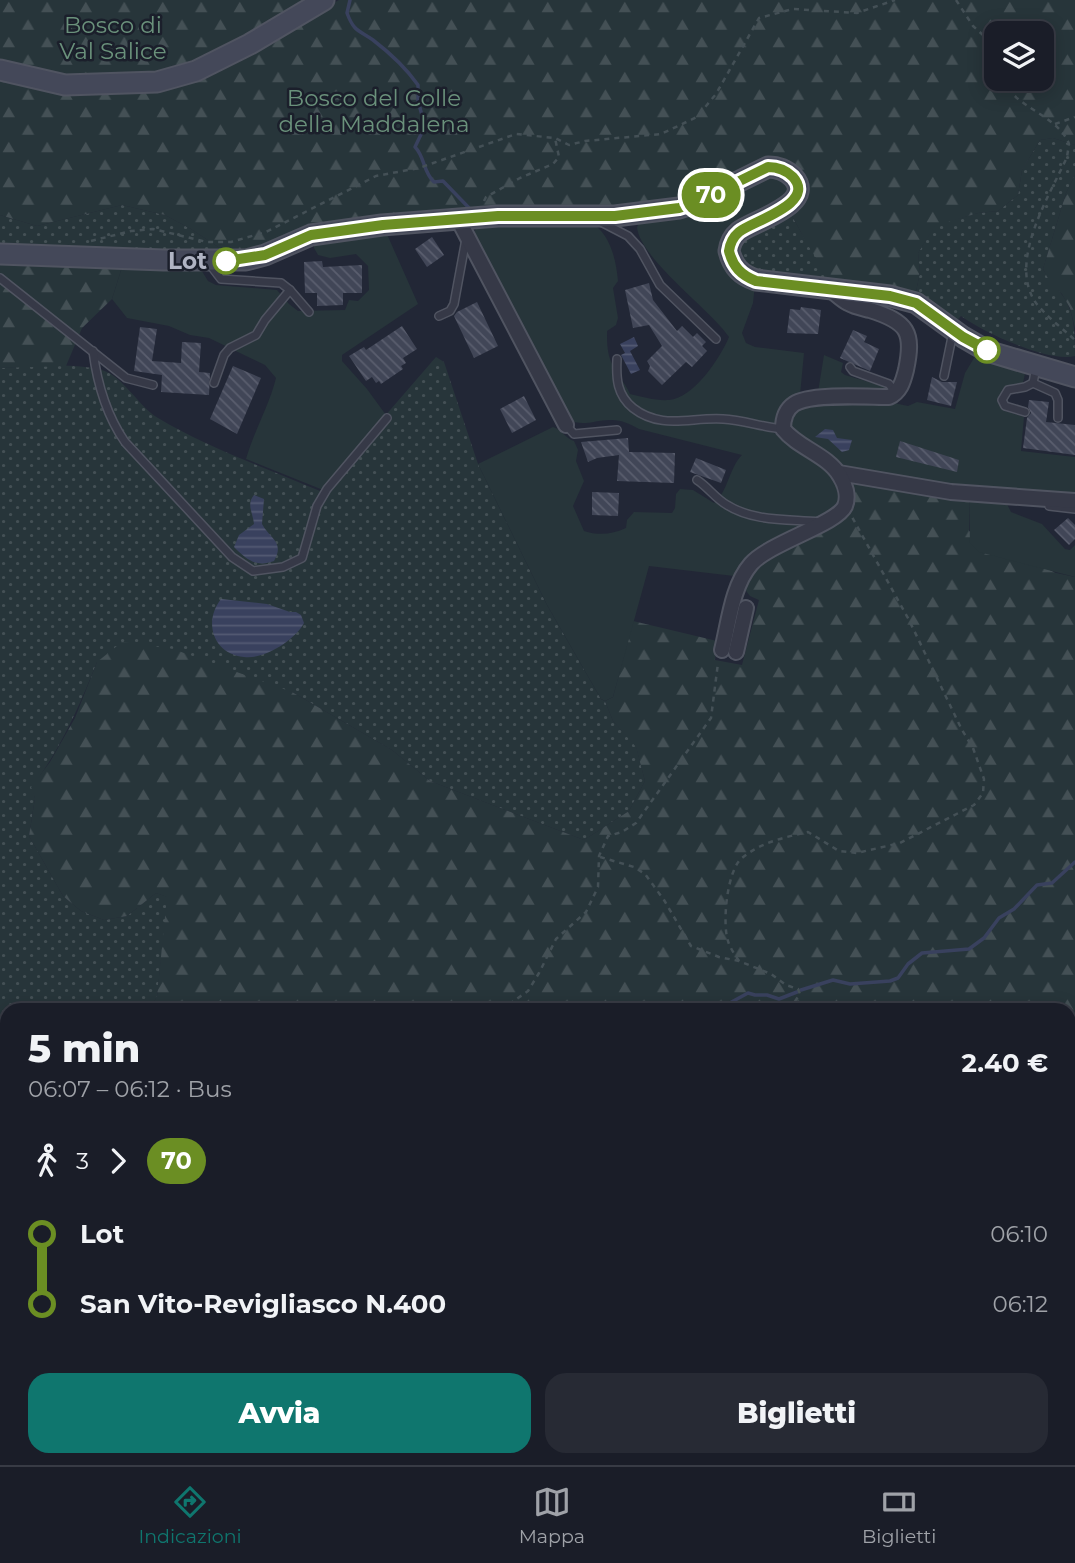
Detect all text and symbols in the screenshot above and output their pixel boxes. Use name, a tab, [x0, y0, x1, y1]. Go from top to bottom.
park label: Bosco di Val Salice	[59, 11, 167, 65]
map controls	[984, 21, 1054, 91]
button: layers	[984, 21, 1054, 91]
park label: Bosco del Colle della Maddalena	[279, 84, 469, 138]
line badge: 70	[680, 172, 742, 218]
text: 70	[696, 180, 726, 209]
place label: Lot	[168, 247, 207, 275]
marker: Lot	[213, 248, 239, 274]
unlabelled marker	[974, 337, 1000, 363]
text: 5 min	[28, 1025, 140, 1072]
text: 2.40 €	[962, 1047, 1048, 1079]
text: 06:07 – 06:12 · Bus	[28, 1075, 232, 1103]
icon: walk	[28, 1142, 66, 1180]
icon: forward	[99, 1142, 137, 1180]
text: 70	[161, 1146, 192, 1175]
text: 3	[76, 1147, 89, 1175]
text: Lot	[80, 1218, 124, 1250]
text: 06:10	[990, 1220, 1048, 1248]
text: San Vito-Revigliasco N.400	[80, 1288, 446, 1320]
text: 06:12	[993, 1290, 1048, 1318]
button: Avvia	[28, 1373, 531, 1453]
button: Biglietti	[545, 1373, 1048, 1453]
tab: Indicazioni	[139, 1483, 242, 1548]
tab: Mappa	[519, 1483, 585, 1548]
tab: Biglietti	[862, 1483, 936, 1548]

